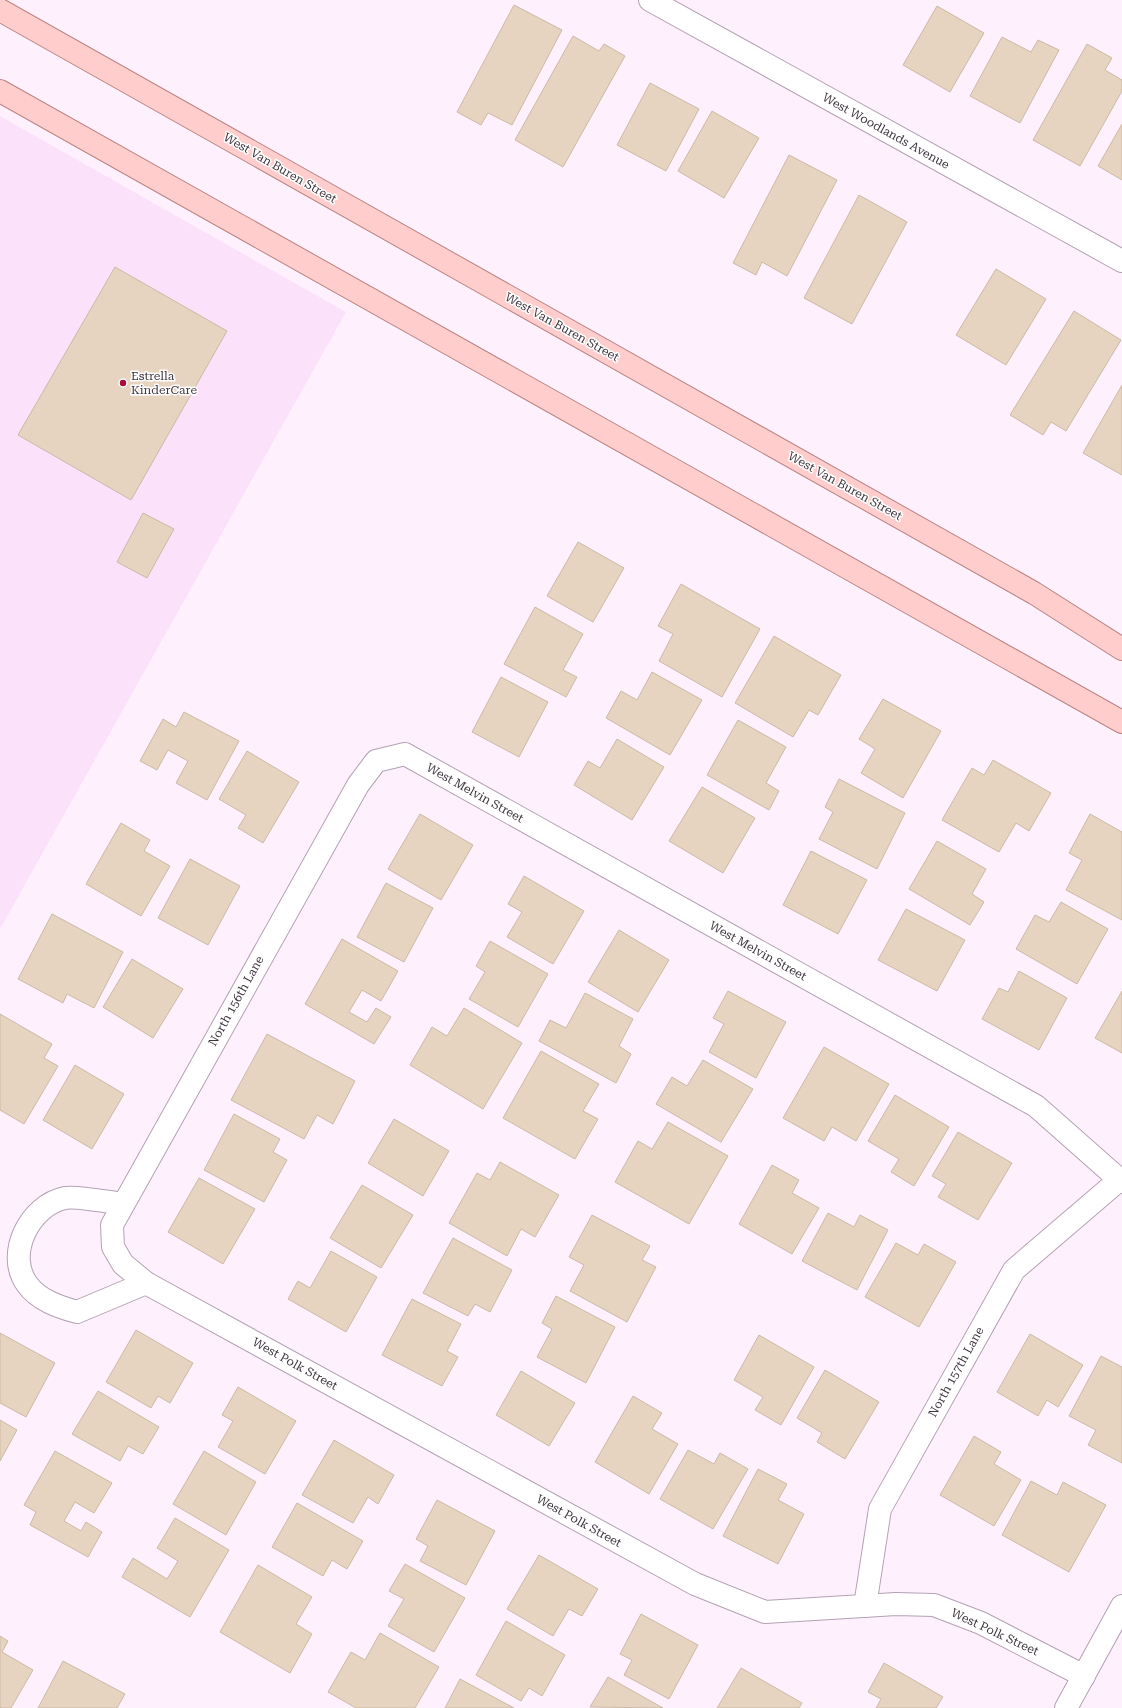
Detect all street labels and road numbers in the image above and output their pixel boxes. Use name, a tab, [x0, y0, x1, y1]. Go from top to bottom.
street label: West Woodlands Avenue	[820, 90, 952, 172]
street label: West Van Buren Street	[221, 130, 340, 206]
street label: West Van Buren Street	[502, 290, 622, 364]
street label: West Van Buren Street	[785, 449, 905, 523]
street label: West Melvin Street	[424, 760, 526, 826]
street label: West Melvin Street	[707, 918, 809, 984]
street label: North 156th Lane	[205, 953, 267, 1049]
street label: North 157th Lane	[925, 1324, 987, 1420]
street label: West Polk Street	[250, 1335, 340, 1393]
street label: West Polk Street	[534, 1492, 624, 1550]
street label: West Polk Street	[949, 1606, 1042, 1659]

